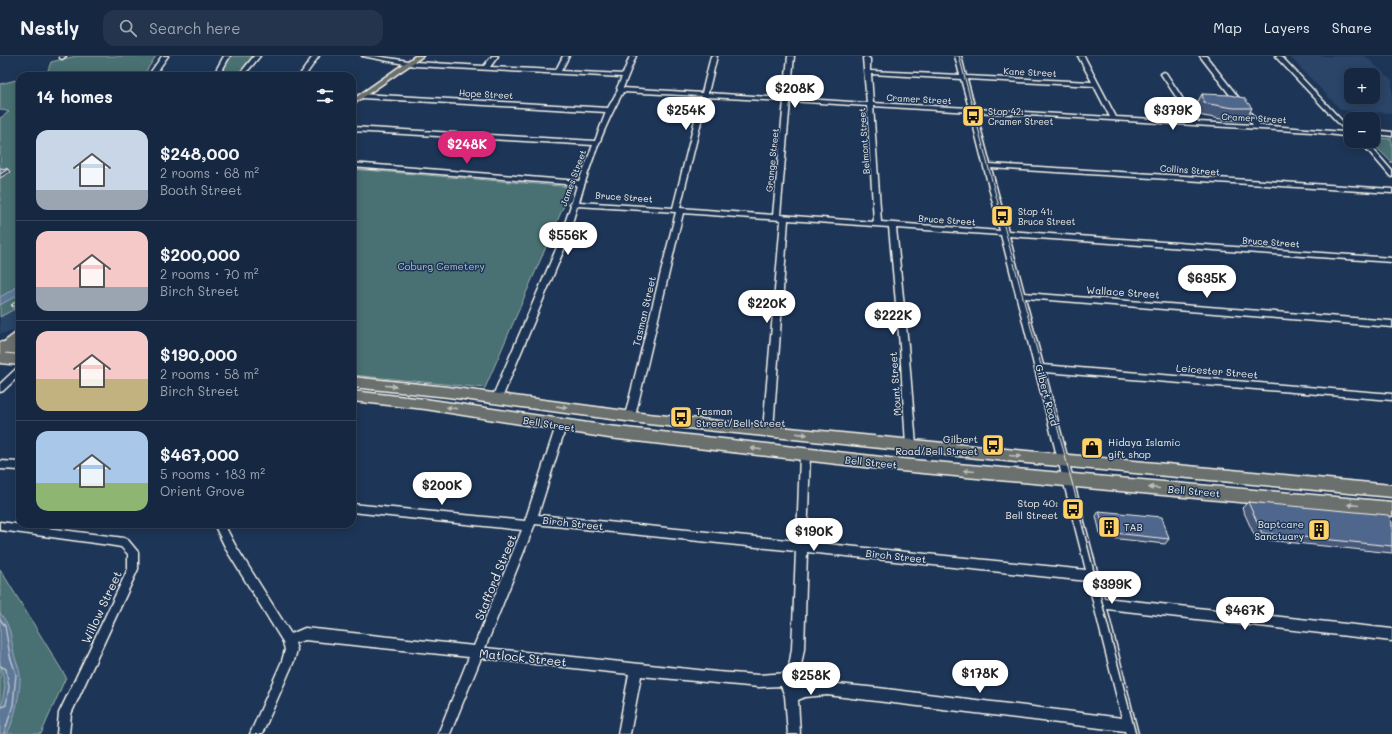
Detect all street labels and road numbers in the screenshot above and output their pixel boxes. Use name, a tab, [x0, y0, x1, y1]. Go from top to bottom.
street label: Kane Street	[1003, 65, 1057, 79]
street label: Hope Street	[459, 87, 513, 101]
street label: Cramer Street	[886, 92, 952, 106]
street label: Belmont Street	[856, 107, 872, 175]
street label: Cramer Street	[1221, 111, 1287, 125]
street label: Grange Street	[763, 128, 781, 192]
street label: James Street	[558, 148, 588, 208]
street label: Collins Street	[1160, 162, 1220, 178]
street label: Bruce Street	[595, 190, 653, 204]
street label: Bruce Street	[918, 213, 976, 227]
street label: Bruce Street	[1242, 235, 1300, 249]
street label: Tasman Street	[629, 275, 659, 347]
street label: Wallace Street	[1086, 282, 1160, 302]
street label: Mount Street	[886, 351, 904, 417]
street label: Leicester Street	[1175, 360, 1259, 382]
street label: Gilbert Road	[1032, 363, 1062, 427]
street label: Bell Street	[522, 413, 576, 435]
street label: Bell Street	[844, 452, 898, 472]
street label: Bell Street	[1167, 482, 1221, 500]
street label: Birch Street	[542, 513, 604, 533]
street label: Stafford Street	[470, 532, 520, 622]
street label: Birch Street	[865, 546, 927, 566]
street label: Willow Street	[77, 568, 125, 646]
street label: Matlock Street	[478, 644, 568, 670]

